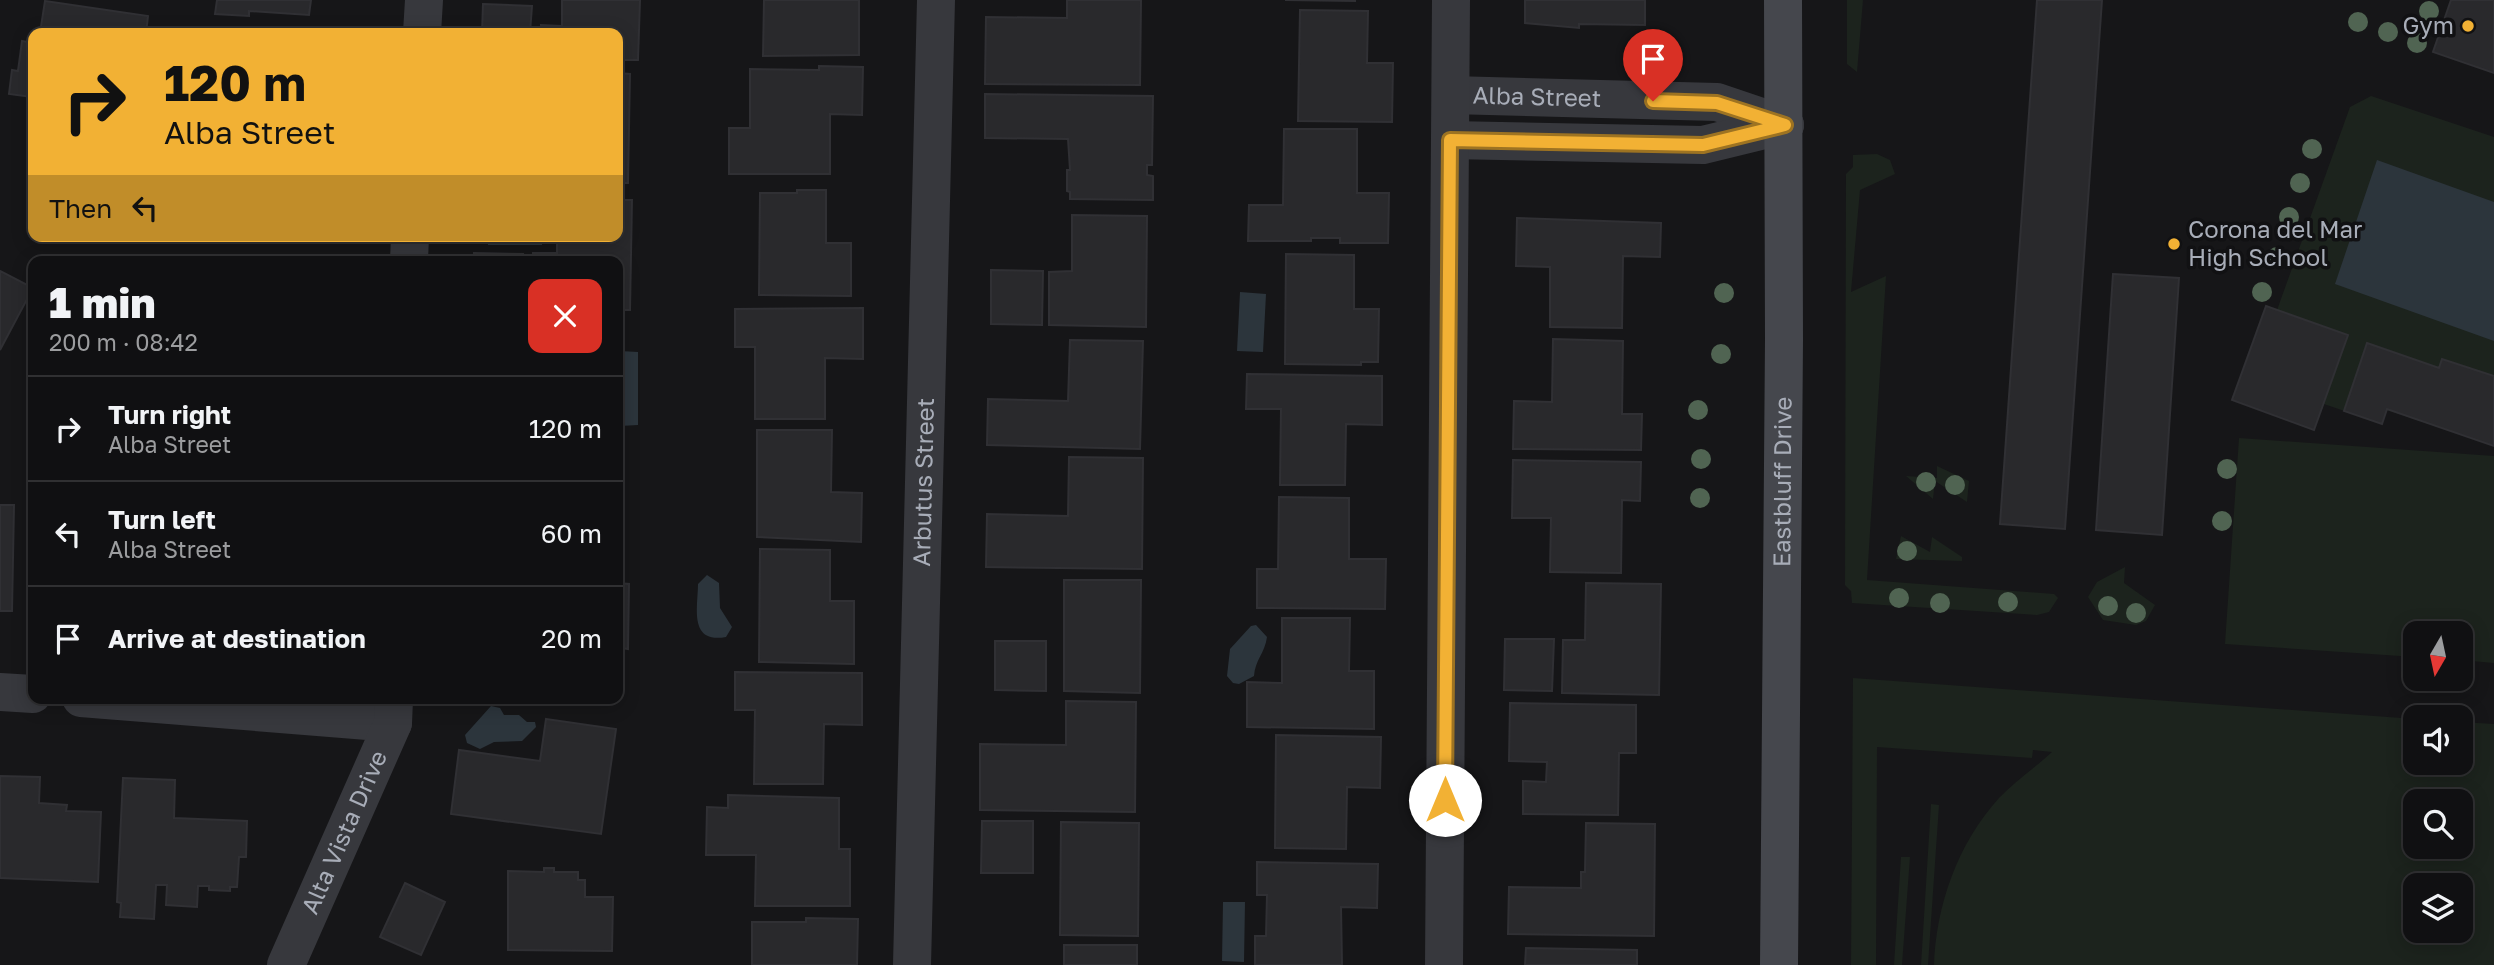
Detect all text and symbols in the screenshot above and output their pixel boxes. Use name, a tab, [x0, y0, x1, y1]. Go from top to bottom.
place label: Gym	[2402, 10, 2454, 39]
marker: Gym	[2460, 18, 2476, 34]
pin	[1623, 29, 1683, 101]
icon: arrive	[1634, 40, 1672, 78]
text: 120 m	[164, 53, 306, 112]
icon: right	[49, 56, 140, 147]
street label: Alba Street	[1472, 80, 1602, 112]
text: Alba Street	[164, 113, 336, 151]
icon: left	[126, 189, 164, 227]
text: Then	[49, 193, 112, 224]
place label: Corona del Mar High School	[2188, 214, 2362, 271]
marker: Corona del Mar High School	[2166, 236, 2182, 252]
text: 1 min	[49, 277, 156, 327]
button: close	[528, 279, 602, 353]
text: 200 m · 08:42	[49, 328, 198, 356]
street label: Arbutus Street	[906, 397, 939, 567]
street label: Eastbluff Drive	[1766, 397, 1797, 567]
text: Turn right	[108, 399, 231, 430]
icon: right	[49, 410, 87, 448]
text: 120 m	[529, 413, 602, 444]
text: Alba Street	[108, 430, 231, 458]
text: Turn left	[108, 504, 216, 535]
icon: left	[49, 515, 87, 553]
text: 60 m	[541, 518, 602, 549]
text: Alba Street	[108, 535, 231, 563]
icon: arrive	[49, 620, 87, 658]
north arrow	[2403, 621, 2473, 691]
map controls	[2403, 621, 2473, 943]
text: Arrive at destination	[108, 623, 366, 654]
text: 20 m	[541, 623, 602, 654]
button: sound	[2403, 705, 2473, 775]
street label: Alta Vista Drive	[294, 745, 392, 918]
position arrow	[1408, 763, 1482, 837]
button: search	[2403, 789, 2473, 859]
button: layers	[2403, 873, 2473, 943]

